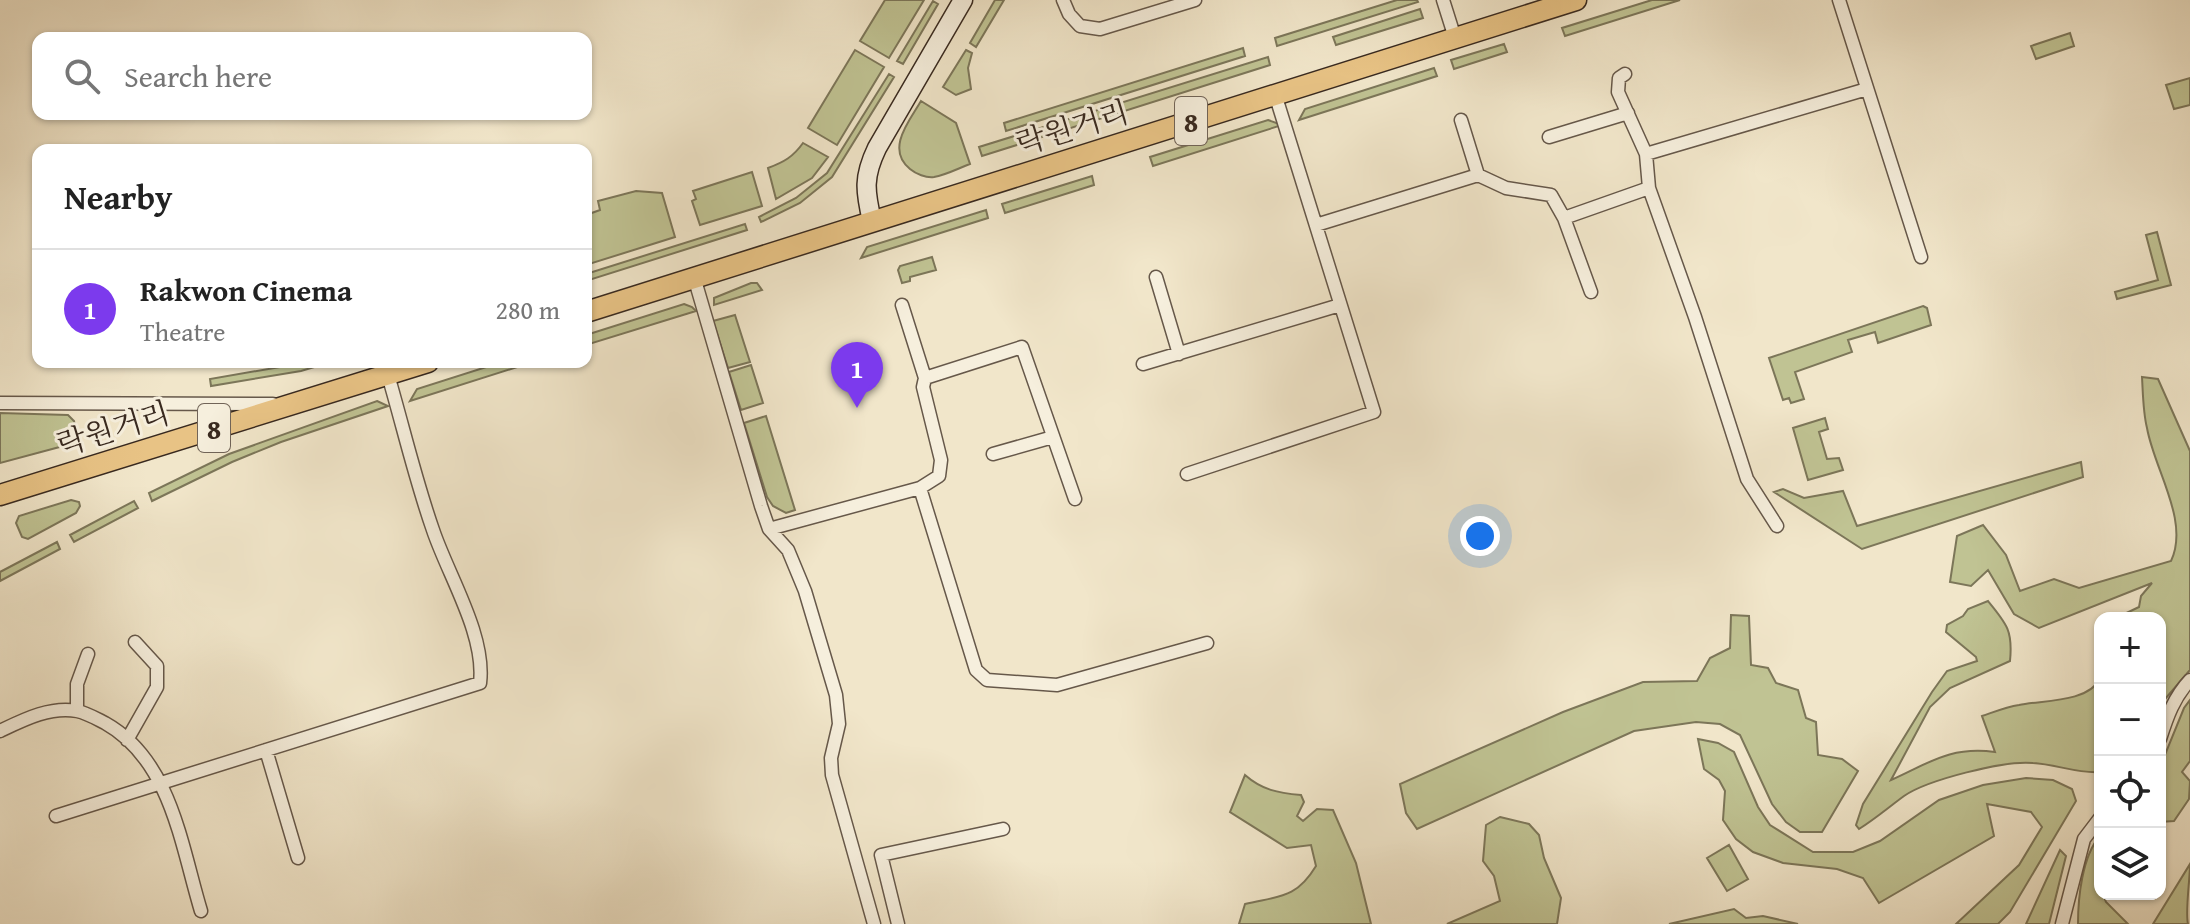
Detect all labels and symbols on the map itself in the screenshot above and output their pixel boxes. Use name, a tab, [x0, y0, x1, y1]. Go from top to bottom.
street label: 락원거리	[1010, 89, 1134, 165]
road number: 8	[1175, 97, 1207, 145]
pin: 1	[831, 342, 883, 408]
street label: 락원거리	[51, 390, 175, 466]
road number: 8	[198, 404, 230, 452]
your location	[1460, 516, 1500, 556]

